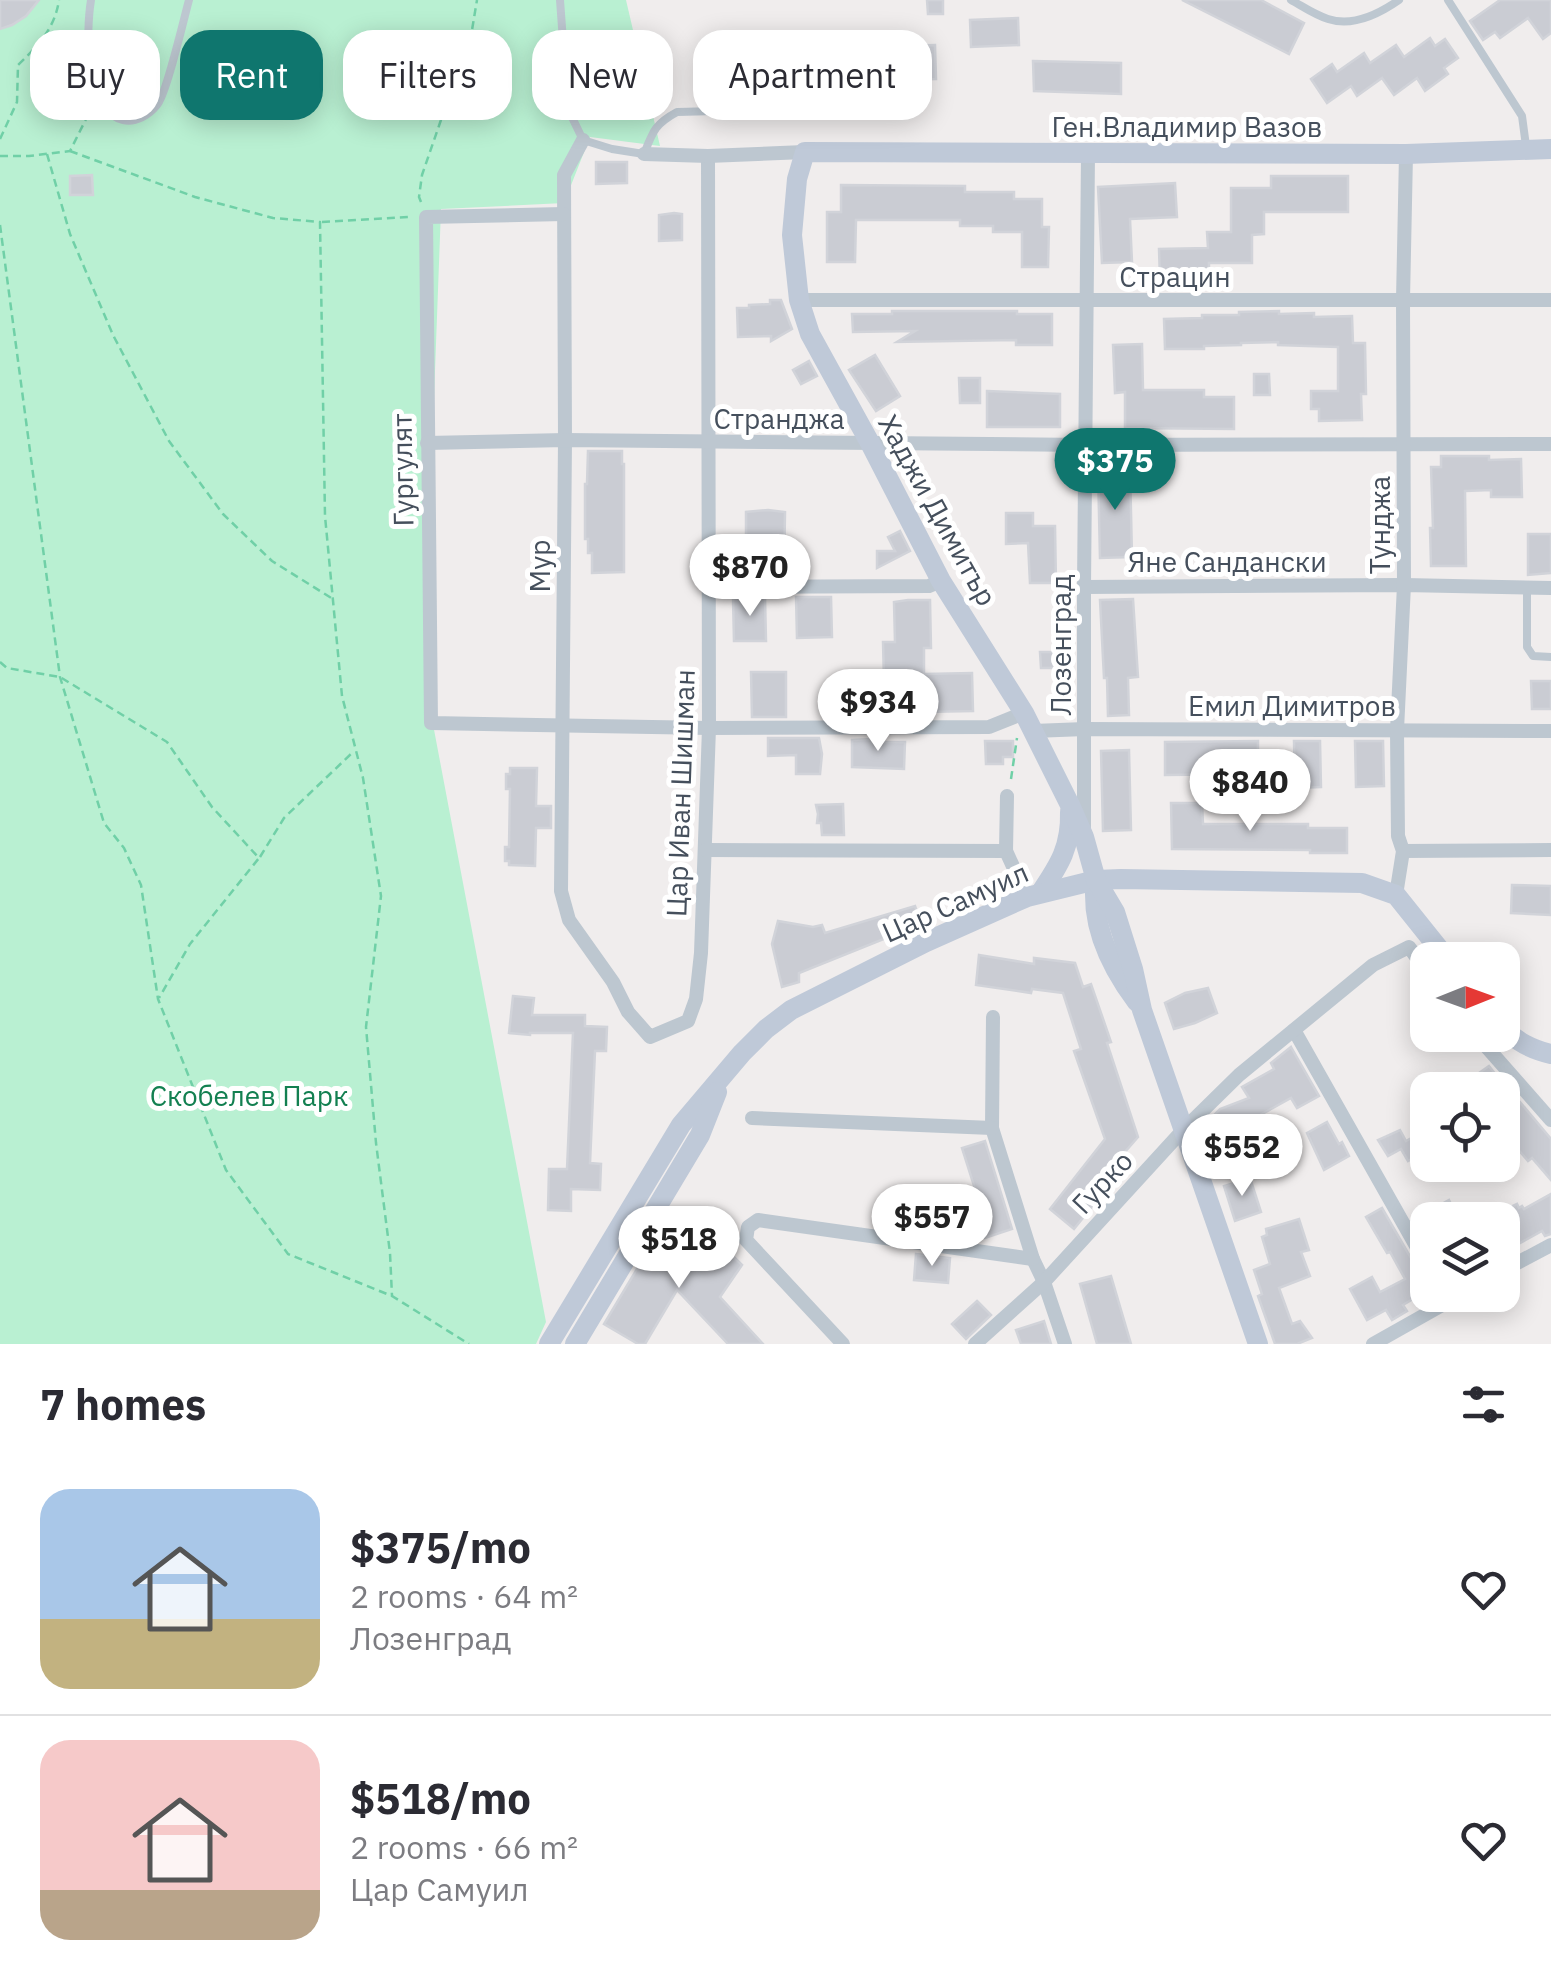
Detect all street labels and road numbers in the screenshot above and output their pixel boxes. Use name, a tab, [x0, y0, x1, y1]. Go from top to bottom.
street label: Ген.Владимир Вазов	[1052, 108, 1322, 145]
street label: Страцин	[1119, 258, 1231, 295]
street label: Странджа	[713, 400, 845, 437]
street label: Хаджи Димитър	[870, 408, 1006, 612]
street label: Гургулят	[383, 413, 421, 527]
street label: Тунджа	[1361, 476, 1398, 574]
street label: Мур	[521, 540, 558, 592]
street label: Яне Сандански	[1127, 543, 1327, 580]
street label: Лозенград	[1042, 574, 1079, 716]
street label: Цар Иван Шишман	[657, 668, 703, 918]
street label: Емил Димитров	[1188, 687, 1396, 724]
street label: Цар Самуил	[876, 853, 1034, 951]
street label: Гурко	[1063, 1142, 1141, 1222]

